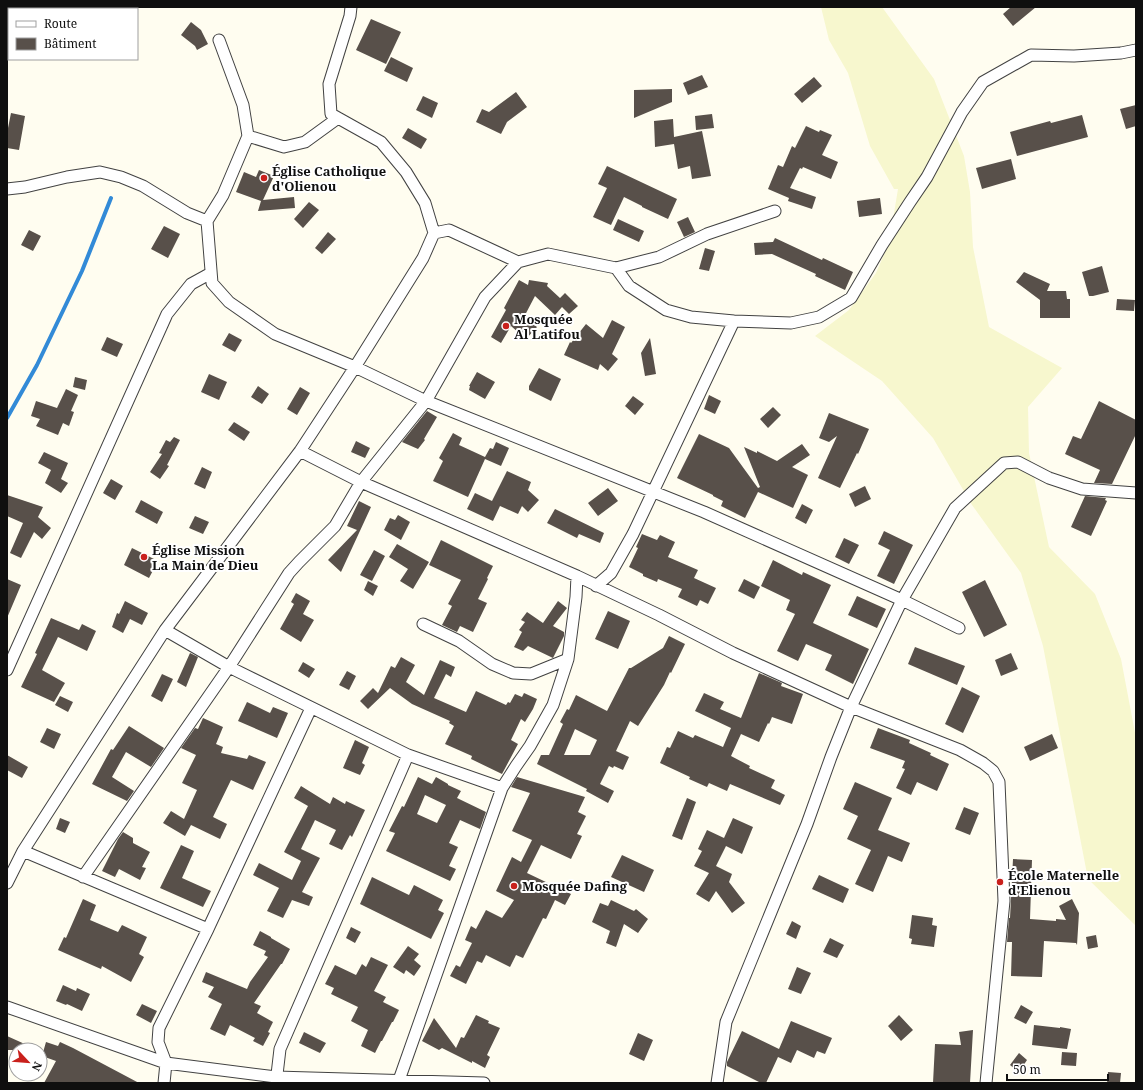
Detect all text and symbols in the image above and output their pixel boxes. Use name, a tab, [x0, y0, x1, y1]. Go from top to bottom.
legend	[8, 8, 138, 60]
text: Route	[44, 15, 77, 32]
text: Bâtiment	[44, 35, 96, 52]
place label: Église Catholique d'Olienou	[272, 162, 386, 195]
marker: Église Catholique d'Olienou	[259, 173, 269, 183]
place label: Mosquée Al Latifou	[514, 310, 580, 343]
marker: Mosquée Al Latifou	[501, 321, 511, 331]
place label: Église Mission La Main de Dieu	[152, 541, 259, 574]
marker: Église Mission La Main de Dieu	[139, 552, 149, 562]
place label: École Maternelle d'Elienou	[1008, 866, 1119, 899]
place label: Mosquée Dafing	[522, 877, 628, 895]
marker: École Maternelle d'Elienou	[995, 877, 1005, 887]
marker: Mosquée Dafing	[509, 881, 519, 891]
north arrow	[8, 1042, 48, 1082]
scale bar	[1007, 1056, 1108, 1082]
text: N	[29, 1059, 46, 1074]
text: 50 m	[1013, 1061, 1041, 1078]

